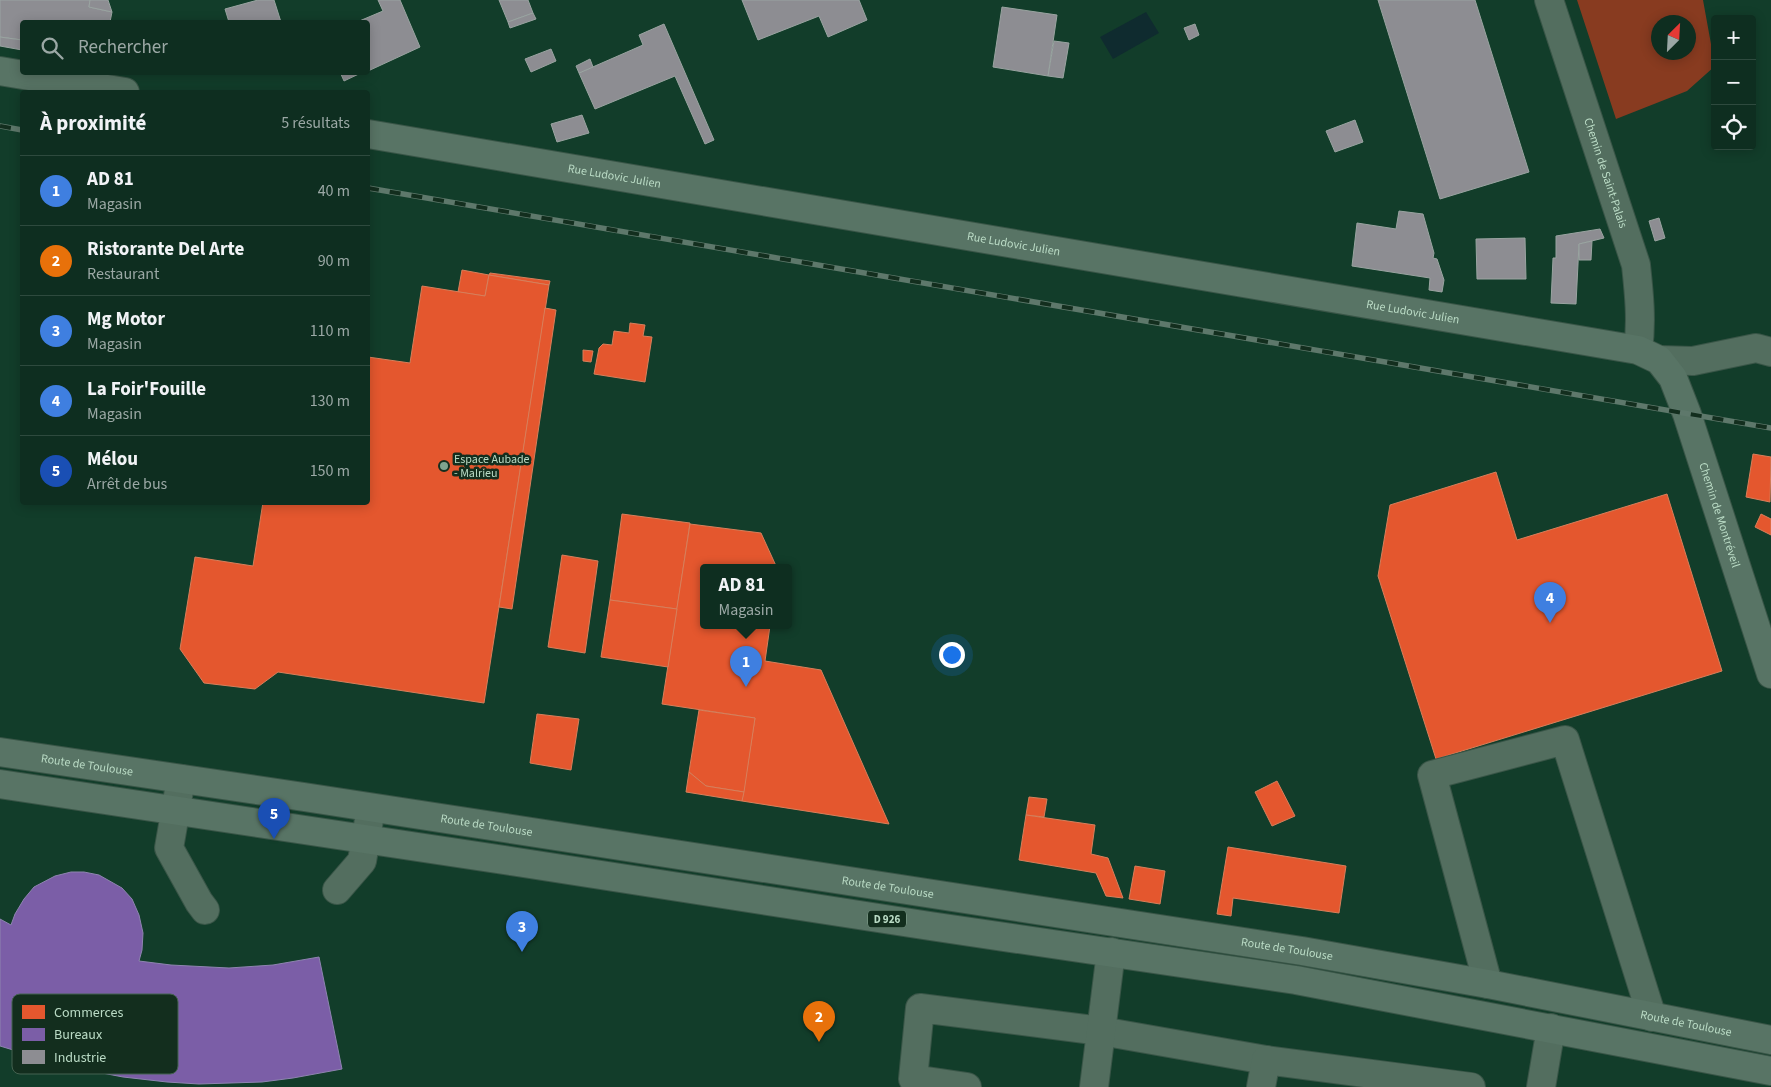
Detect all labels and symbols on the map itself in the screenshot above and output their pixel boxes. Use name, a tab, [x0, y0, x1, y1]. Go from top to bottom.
north arrow	[1651, 15, 1696, 60]
street label: Chemin de Saint-Palais	[1579, 116, 1631, 230]
street label: Rue Ludovic Julien	[566, 160, 662, 193]
street label: Rue Ludovic Julien	[966, 228, 1062, 261]
street label: Rue Ludovic Julien	[1365, 296, 1461, 329]
place label: Espace Aubade - Malrieu	[454, 451, 530, 482]
marker: Espace Aubade - Malrieu	[438, 460, 450, 472]
street label: Chemin de Montréveil	[1694, 460, 1744, 570]
pin: 4	[1534, 582, 1566, 623]
your location	[939, 642, 965, 668]
pin: 1	[730, 646, 762, 687]
street label: Route de Toulouse	[40, 750, 134, 781]
pin: 5	[258, 798, 290, 839]
street label: Route de Toulouse	[439, 810, 534, 841]
street label: Route de Toulouse	[841, 872, 935, 903]
pin: 3	[506, 911, 538, 952]
road number: D 926	[868, 911, 906, 928]
street label: Route de Toulouse	[1240, 934, 1334, 965]
legend	[12, 994, 178, 1074]
pin: 2	[803, 1001, 835, 1042]
text: Commerces	[54, 1003, 123, 1023]
street label: Route de Toulouse	[1639, 1006, 1733, 1041]
text: Bureaux	[54, 1025, 103, 1045]
text: Industrie	[54, 1048, 106, 1068]

